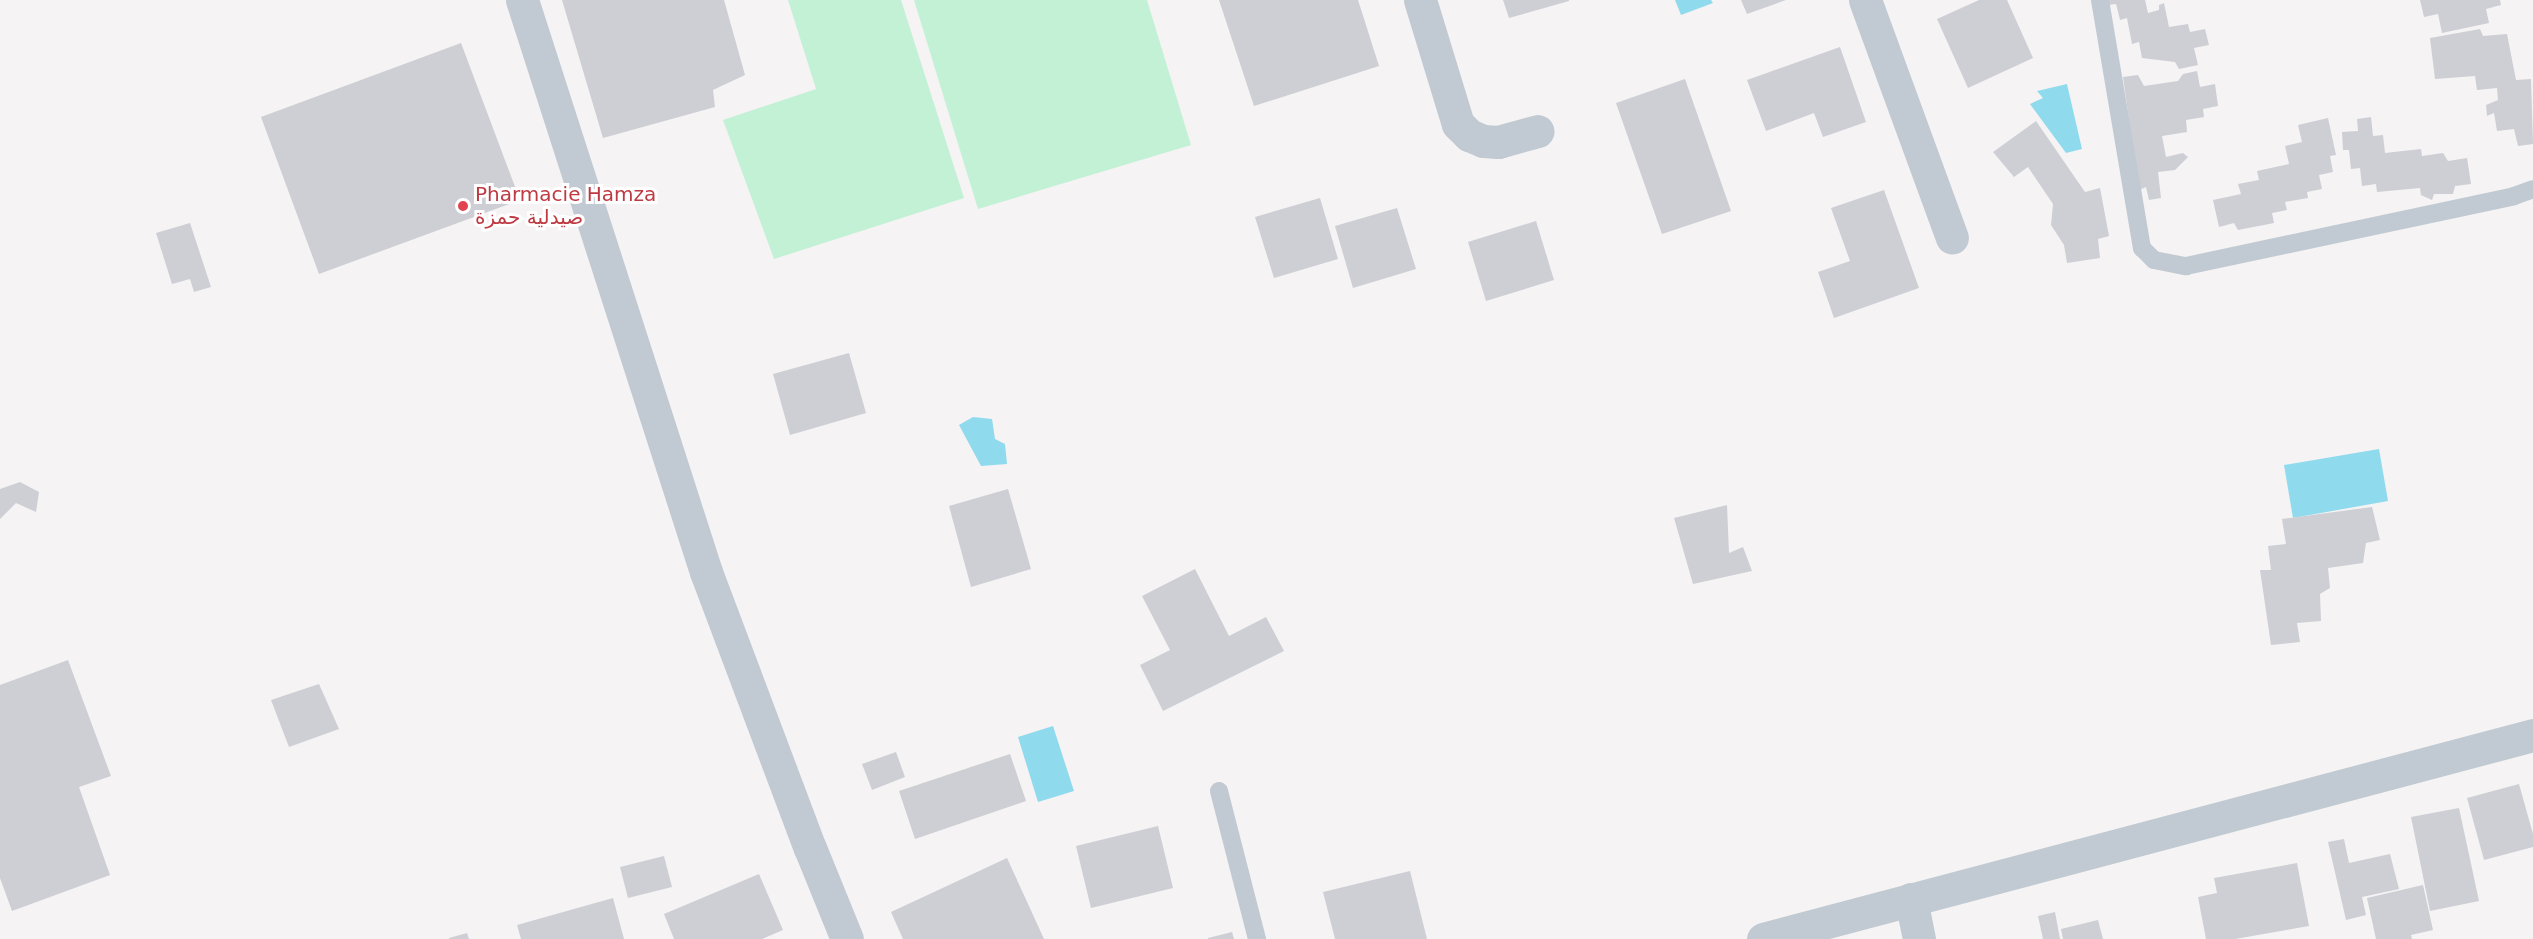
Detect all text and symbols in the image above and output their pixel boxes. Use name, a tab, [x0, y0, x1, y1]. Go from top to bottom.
place label: Pharmacie Hamza صيدلية حمزة	[475, 183, 656, 230]
marker: Pharmacie Hamza صيدلية حمزة	[456, 199, 470, 213]

